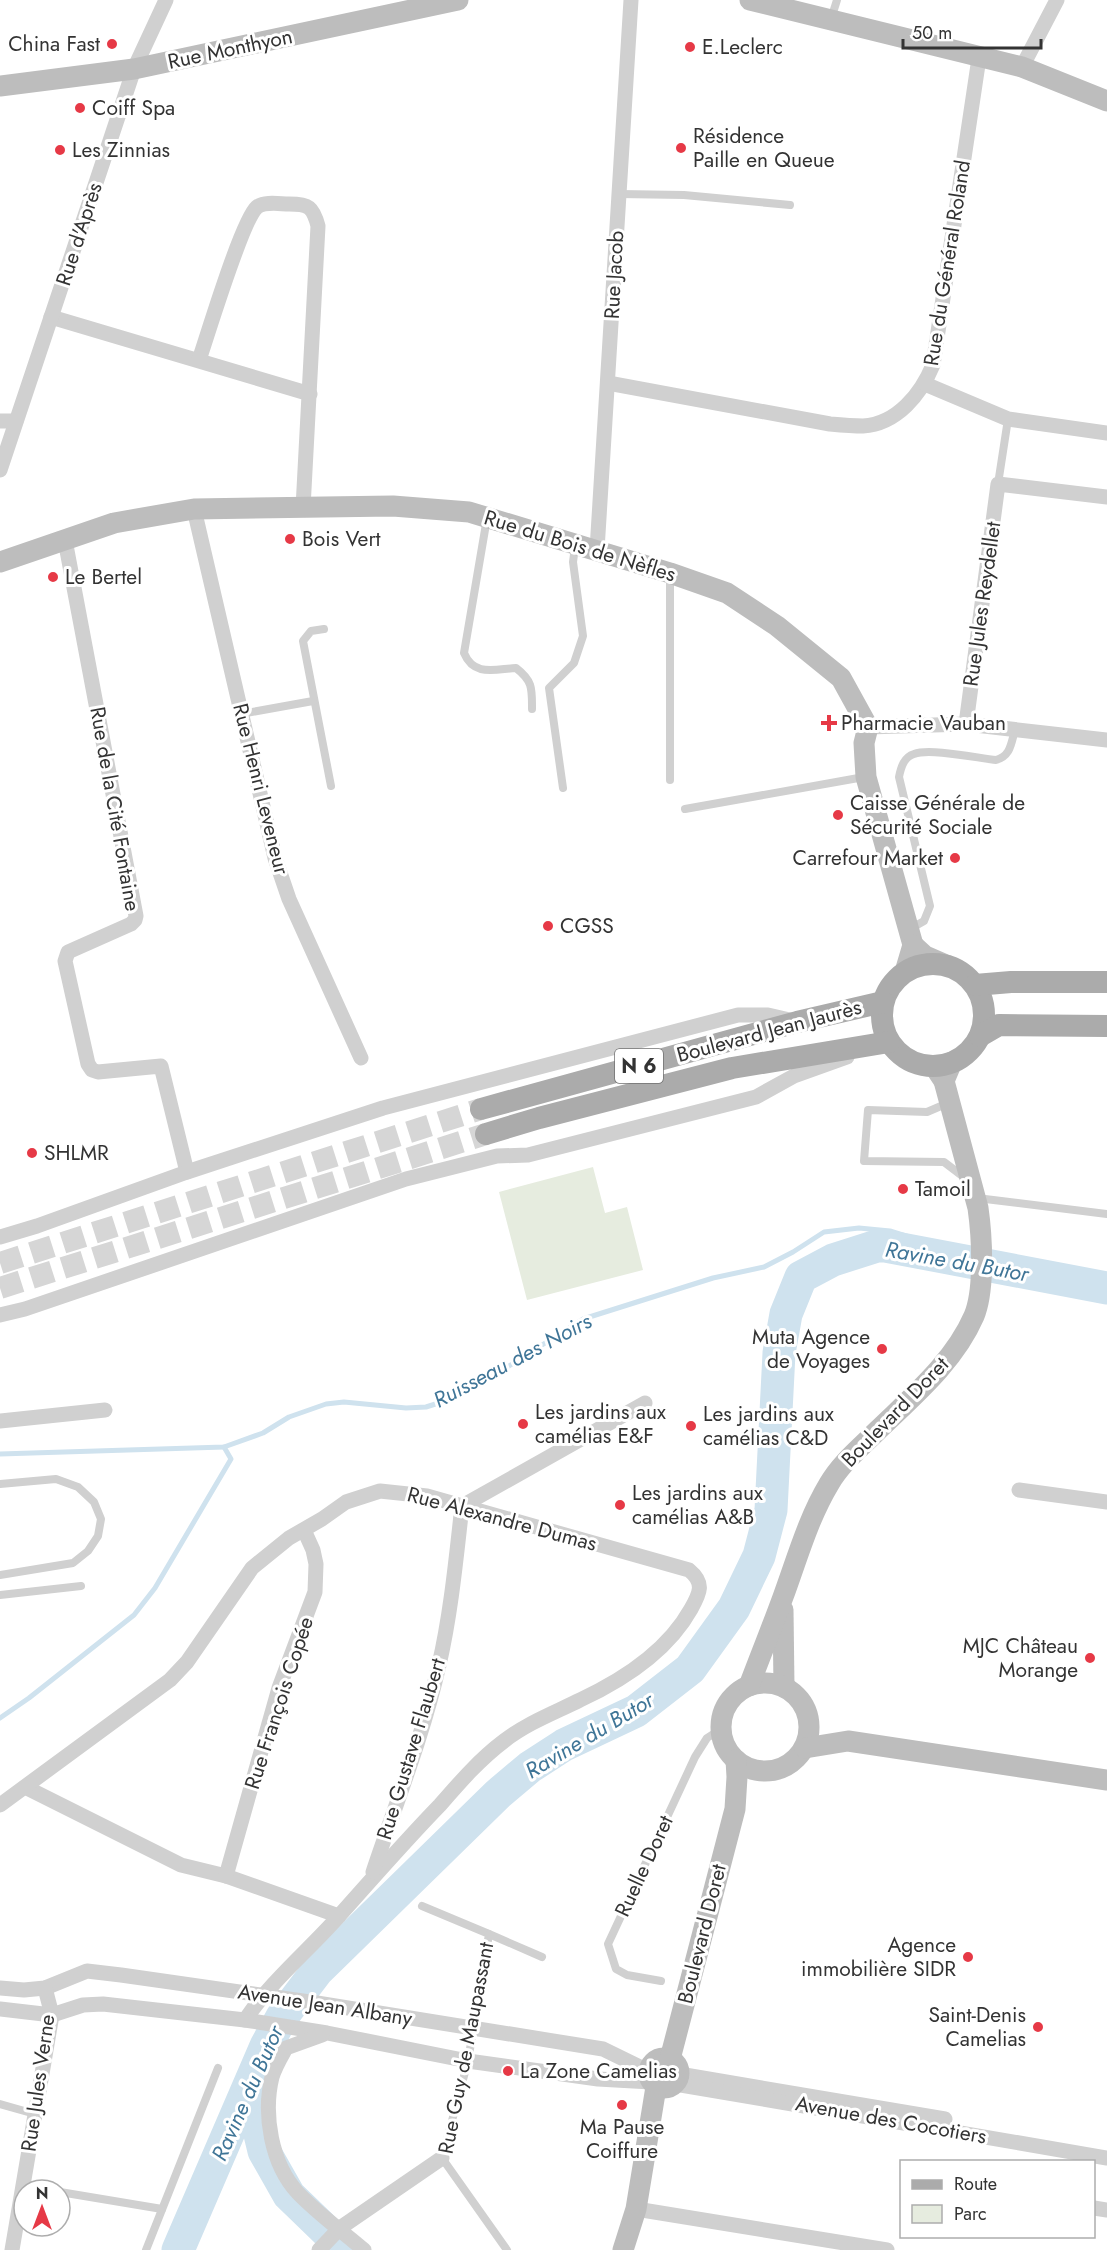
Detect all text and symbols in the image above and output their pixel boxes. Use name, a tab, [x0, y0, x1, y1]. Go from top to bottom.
scale bar	[903, 12, 1041, 50]
text: 50 m	[912, 20, 952, 46]
street label: Rue Monthyon	[165, 21, 295, 77]
place label: China Fast	[8, 29, 100, 59]
place label: E.Leclerc	[702, 32, 783, 62]
marker: China Fast	[105, 37, 119, 51]
marker: E.Leclerc	[683, 40, 697, 54]
place label: Coiff Spa	[92, 93, 175, 123]
marker: Coiff Spa	[73, 101, 87, 115]
place label: Résidence Paille en Queue	[693, 121, 835, 175]
place label: Les Zinnias	[72, 135, 170, 165]
marker: Résidence Paille en Queue	[674, 141, 688, 155]
marker: Les Zinnias	[53, 143, 67, 157]
street label: Rue du Général Roland	[916, 158, 978, 368]
street label: Rue d'Après	[48, 179, 110, 289]
street label: Rue Jacob	[597, 230, 631, 320]
street label: Rue du Bois de Nèfles	[481, 503, 679, 589]
street label: Rue Jules Reydellet	[956, 520, 1008, 688]
place label: Bois Vert	[302, 524, 381, 554]
marker: Bois Vert	[283, 532, 297, 546]
place label: Le Bertel	[65, 562, 142, 592]
marker: Le Bertel	[46, 570, 60, 584]
street label: Rue Henri Leveneur	[225, 700, 297, 879]
street label: Rue de la Cité Fontaine	[82, 704, 148, 914]
place label: Pharmacie Vauban	[841, 708, 1006, 738]
marker: Pharmacie Vauban	[822, 716, 836, 730]
place label: Caisse Générale de Sécurité Sociale	[850, 788, 1025, 842]
marker: Caisse Générale de Sécurité Sociale	[831, 808, 845, 822]
place label: Carrefour Market	[793, 843, 943, 873]
marker: Carrefour Market	[948, 851, 962, 865]
place label: CGSS	[560, 911, 614, 941]
marker: CGSS	[541, 919, 555, 933]
street label: Boulevard Jean Jaurès	[673, 992, 865, 1070]
road number: N 6	[615, 1049, 663, 1083]
place label: SHLMR	[44, 1138, 109, 1168]
marker: SHLMR	[25, 1146, 39, 1160]
place label: Tamoil	[915, 1174, 971, 1204]
marker: Tamoil	[896, 1182, 910, 1196]
water label: Ravine du Butor	[883, 1233, 1033, 1290]
water label: Ruisseau des Noirs	[427, 1305, 597, 1415]
place label: Muta Agence de Voyages	[752, 1322, 870, 1376]
marker: Muta Agence de Voyages	[875, 1342, 889, 1356]
street label: Boulevard Doret	[835, 1350, 955, 1474]
place label: Les jardins aux camélias E&F	[535, 1397, 666, 1451]
place label: Les jardins aux camélias C&D	[703, 1399, 834, 1453]
marker: Les jardins aux camélias E&F	[516, 1417, 530, 1431]
marker: Les jardins aux camélias C&D	[684, 1419, 698, 1433]
place label: Les jardins aux camélias A&B	[632, 1478, 763, 1532]
street label: Rue Alexandre Dumas	[404, 1479, 600, 1559]
marker: Les jardins aux camélias A&B	[613, 1498, 627, 1512]
street label: Rue François Copée	[237, 1613, 321, 1793]
place label: MJC Château Morange	[963, 1631, 1078, 1685]
marker: MJC Château Morange	[1083, 1651, 1097, 1665]
street label: Rue Gustave Flaubert	[369, 1655, 453, 1843]
water label: Ravine du Butor	[519, 1683, 661, 1786]
street label: Ruelle Doret	[607, 1810, 681, 1922]
street label: Boulevard Doret	[670, 1861, 734, 2007]
place label: Agence immobilière SIDR	[801, 1930, 956, 1984]
street label: Rue Guy de Maupassant	[431, 1940, 501, 2156]
marker: Agence immobilière SIDR	[961, 1950, 975, 1964]
street label: Avenue Jean Albany	[236, 1976, 415, 2034]
place label: Saint-Denis Camelias	[928, 2000, 1026, 2054]
street label: Rue Jules Verne	[14, 2012, 63, 2154]
water label: Ravine du Butor	[203, 2019, 292, 2166]
marker: Saint-Denis Camelias	[1031, 2020, 1045, 2034]
place label: La Zone Camelias	[520, 2056, 677, 2086]
marker: La Zone Camelias	[501, 2064, 515, 2078]
street label: Avenue des Cocotiers	[793, 2088, 989, 2152]
marker: Ma Pause Coiffure	[615, 2098, 629, 2112]
place label: Ma Pause Coiffure	[580, 2112, 665, 2166]
legend	[900, 2160, 1095, 2238]
text: Route	[954, 2171, 997, 2197]
north arrow	[12, 2178, 72, 2238]
text: N	[36, 2182, 48, 2205]
text: Parc	[954, 2201, 987, 2227]

